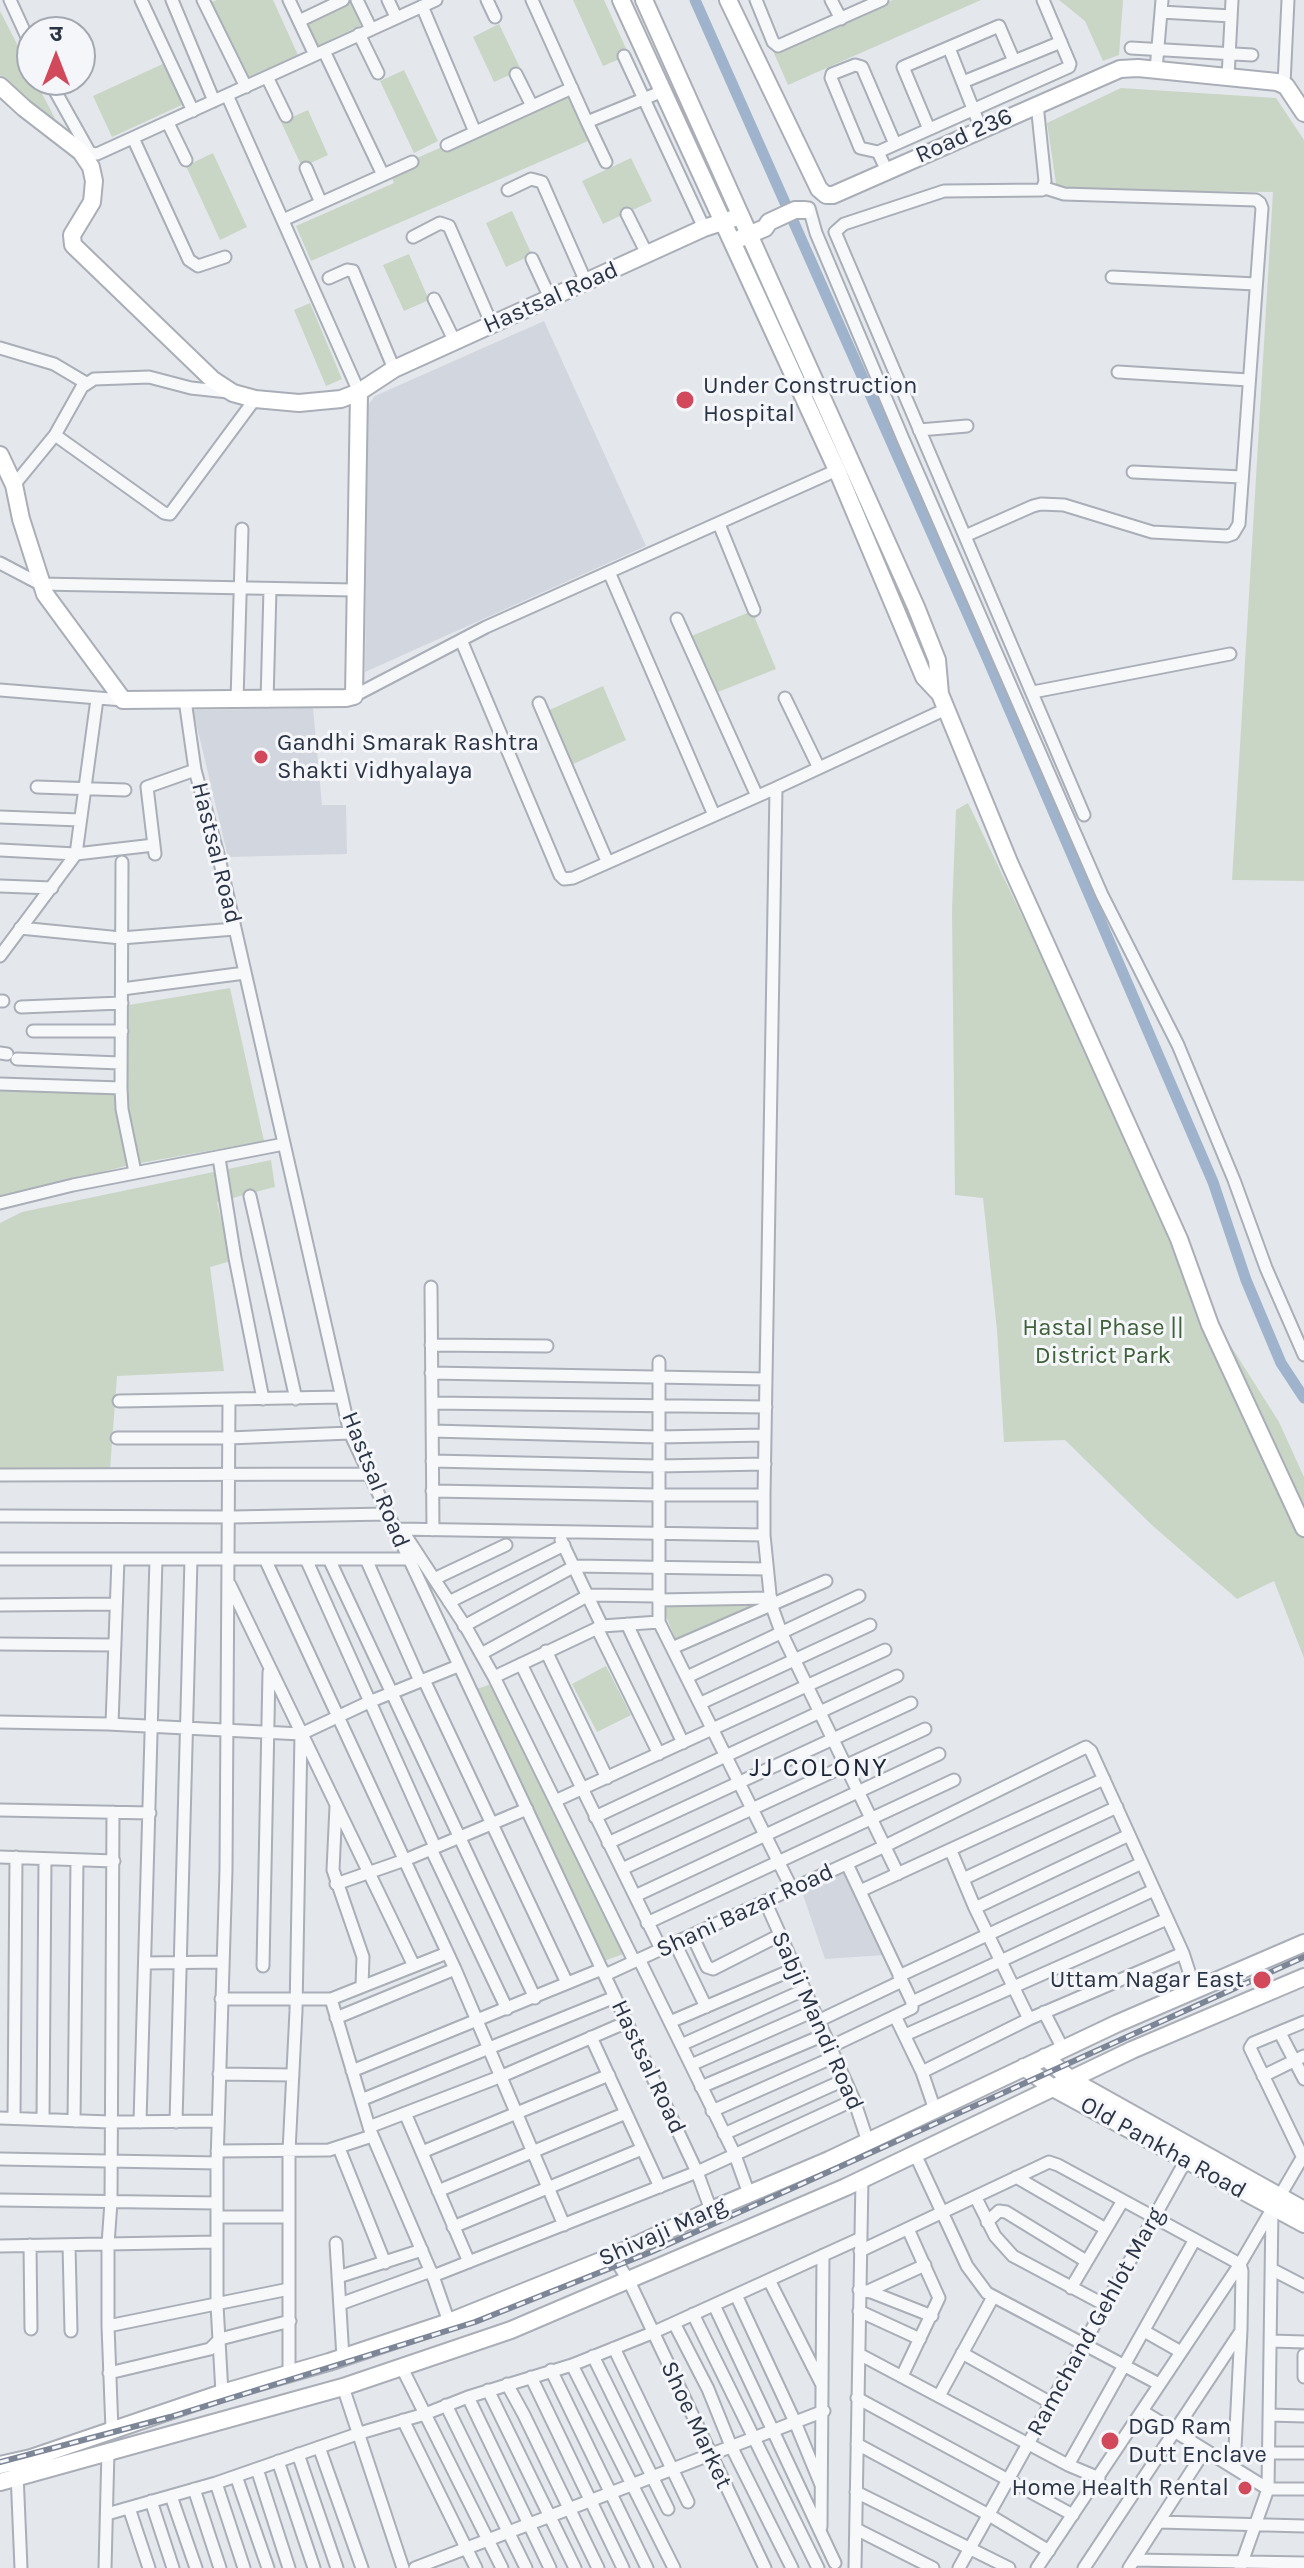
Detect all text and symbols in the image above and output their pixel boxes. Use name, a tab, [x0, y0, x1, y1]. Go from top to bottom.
north arrow	[16, 16, 96, 96]
text: उ	[50, 21, 62, 47]
street label: Road 236	[911, 102, 1017, 170]
street label: Hastsal Road	[479, 255, 623, 341]
place label: Under Construction Hospital	[703, 372, 917, 428]
marker: Under Construction Hospital	[674, 389, 696, 411]
place label: Gandhi Smarak Rashtra Shakti Vidhyalaya	[277, 729, 539, 785]
marker: Gandhi Smarak Rashtra Shakti Vidhyalaya	[252, 748, 270, 766]
street label: Hastsal Road	[185, 779, 247, 927]
park label: Hastal Phase || District Park	[1022, 1314, 1184, 1370]
street label: Hastsal Road	[335, 1408, 415, 1552]
district label: JJ COLONY	[750, 1753, 888, 1785]
street label: Shani Bazar Road	[652, 1857, 838, 1965]
street label: Sabji Mandi Road	[765, 1927, 869, 2115]
place label: Uttam Nagar East	[1050, 1966, 1244, 1994]
marker: Uttam Nagar East	[1251, 1969, 1273, 1991]
street label: Hastsal Road	[604, 1995, 692, 2139]
street label: Old Pankha Road	[1075, 2090, 1251, 2206]
street label: Shivaji Marg	[594, 2191, 732, 2273]
street label: Ramchand Gehlot Marg	[1021, 2203, 1171, 2441]
street label: Shoe Market	[654, 2357, 738, 2493]
place label: DGD Ram Dutt Enclave	[1128, 2413, 1267, 2469]
marker: DGD Ram Dutt Enclave	[1099, 2430, 1121, 2452]
place label: Home Health Rental	[1011, 2474, 1229, 2502]
marker: Home Health Rental	[1236, 2479, 1254, 2497]

